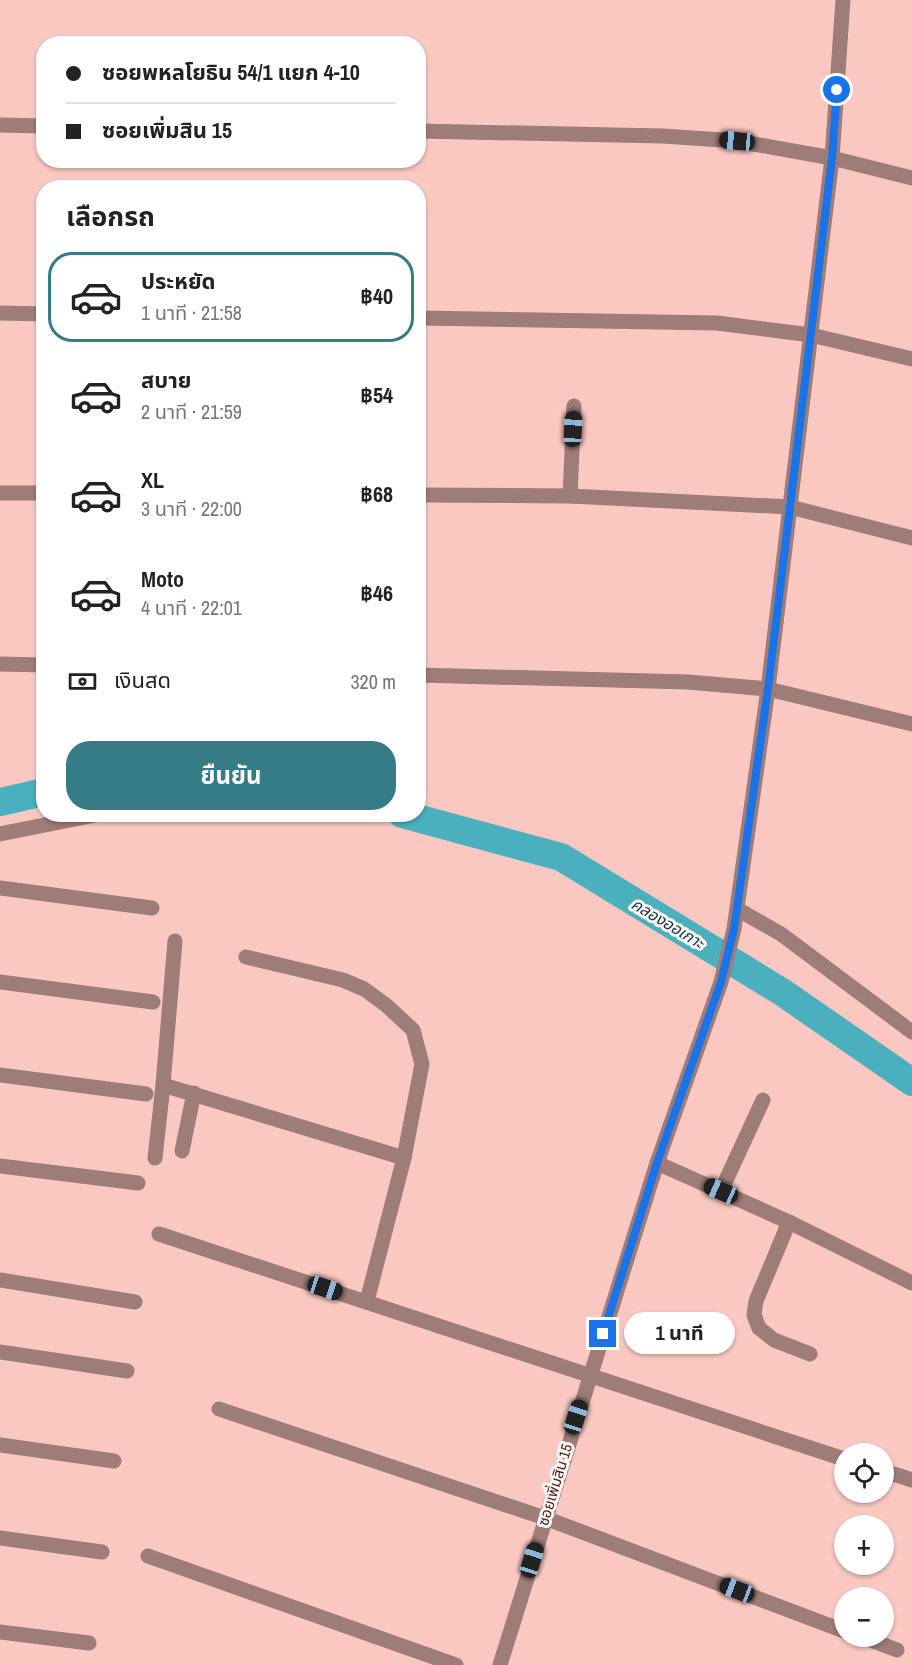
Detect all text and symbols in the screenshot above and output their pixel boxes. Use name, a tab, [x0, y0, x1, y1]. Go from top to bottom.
text: ซอยพหลโยธิน 54/1 แยก 4-10	[102, 57, 360, 87]
route start	[823, 76, 850, 103]
text: ซอยเพิ่มสิน 15	[102, 115, 232, 145]
car	[718, 130, 756, 152]
text: เลือกรถ	[66, 198, 155, 234]
text: ประหยัด	[141, 266, 216, 296]
icon: car	[69, 270, 123, 324]
text: ฿40	[360, 281, 393, 311]
text: 1 นาที · 21:58	[141, 299, 242, 326]
text: สบาย	[141, 365, 191, 395]
icon: car	[69, 369, 123, 423]
text: ฿54	[360, 380, 393, 410]
text: 2 นาที · 21:59	[141, 398, 242, 425]
car	[563, 411, 583, 447]
text: XL	[141, 465, 164, 495]
icon: car	[69, 468, 123, 522]
text: ฿68	[360, 479, 393, 509]
text: 3 นาที · 22:00	[141, 495, 242, 522]
text: Moto	[141, 564, 184, 594]
icon: car	[69, 567, 123, 621]
text: ฿46	[360, 578, 393, 608]
text: 4 นาที · 22:01	[141, 594, 242, 621]
icon: cash	[66, 665, 99, 698]
text: เงินสด	[114, 665, 171, 695]
text: 320 m	[350, 668, 396, 695]
button: ยืนยัน	[66, 741, 396, 810]
water label: คลองออเกาะ	[627, 893, 710, 954]
car	[701, 1175, 741, 1207]
car	[305, 1274, 345, 1302]
callout: 1 นาที	[624, 1313, 735, 1355]
text: 1 นาที	[655, 1319, 704, 1346]
route end	[589, 1320, 616, 1347]
car	[562, 1397, 590, 1437]
street label: ซอยเพิ่มสิน 15	[532, 1441, 577, 1528]
map controls	[834, 1443, 894, 1647]
button: locate	[834, 1443, 894, 1503]
button: +	[834, 1515, 894, 1575]
car	[518, 1540, 546, 1580]
car	[717, 1575, 757, 1605]
button: −	[834, 1587, 894, 1647]

